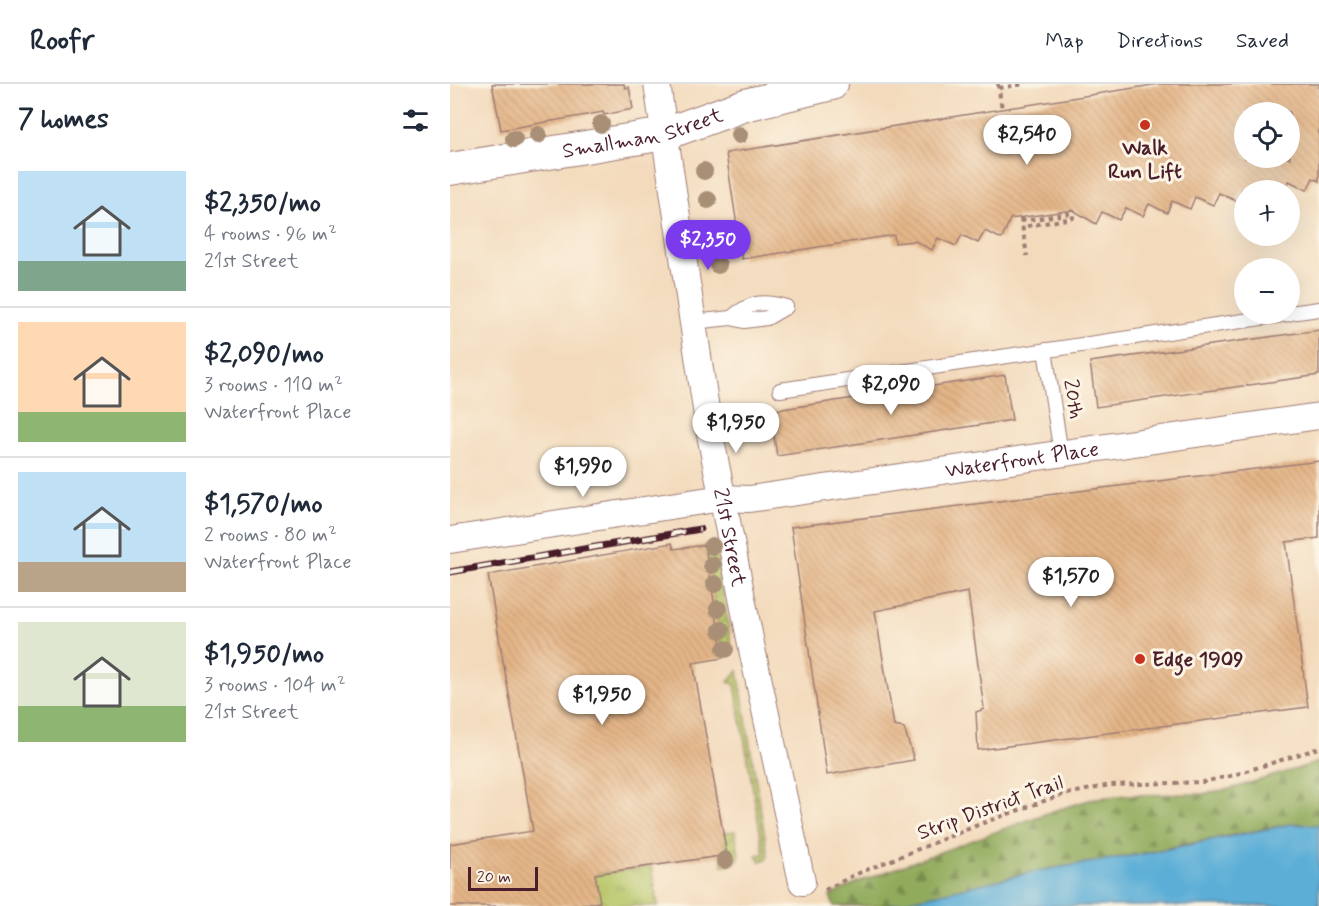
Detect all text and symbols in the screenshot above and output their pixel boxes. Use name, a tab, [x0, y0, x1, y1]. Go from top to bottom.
text: Roofr	[30, 23, 94, 60]
text: Map	[1045, 27, 1084, 55]
text: Directions	[1117, 27, 1203, 55]
text: Saved	[1236, 27, 1289, 55]
street label: Smallman Street	[560, 101, 727, 166]
map controls	[1234, 102, 1300, 324]
button: locate	[1234, 102, 1300, 168]
text: 7 homes	[18, 103, 109, 137]
icon: filters	[399, 104, 432, 137]
pin: $2,540	[978, 115, 1076, 166]
marker: Walk Run Lift	[1138, 118, 1152, 132]
text: $2,540	[997, 121, 1057, 148]
place label: Walk Run Lift	[1108, 134, 1182, 186]
button: +	[1234, 180, 1300, 246]
text: $2,350/mo	[204, 187, 321, 221]
icon: home	[66, 195, 138, 267]
pin: $2,350	[659, 220, 757, 271]
text: 4 rooms · 96 m²	[204, 221, 337, 248]
text: $2,350	[680, 226, 736, 253]
text: 21st Street	[204, 248, 299, 275]
button: −	[1234, 258, 1300, 324]
text: $2,090/mo	[204, 338, 324, 372]
icon: home	[66, 346, 138, 418]
pin: $2,090	[842, 365, 940, 416]
text: $2,090	[861, 371, 921, 398]
text: 3 rooms · 110 m²	[204, 372, 343, 399]
street label: 20th	[1056, 377, 1090, 421]
text: Waterfront Place	[204, 399, 352, 426]
pin: $1,950	[687, 403, 785, 454]
text: $1,950	[706, 409, 766, 436]
street label: Waterfront Place	[943, 435, 1101, 485]
pin: $1,990	[534, 447, 632, 498]
text: $1,990	[554, 453, 612, 480]
street label: 21st Street	[706, 486, 753, 589]
text: $1,570/mo	[204, 488, 323, 522]
icon: home	[66, 496, 138, 568]
text: 2 rooms · 80 m²	[204, 522, 337, 549]
text: Waterfront Place	[204, 549, 352, 576]
pin: $1,570	[1022, 557, 1120, 608]
text: $1,570	[1042, 563, 1100, 590]
text: $1,950/mo	[204, 638, 324, 672]
icon: home	[66, 646, 138, 718]
place label: Edge 1909	[1152, 646, 1244, 676]
marker: Edge 1909	[1133, 652, 1147, 666]
text: 3 rooms · 104 m²	[204, 672, 346, 699]
pin: $1,950	[553, 675, 651, 726]
text: $1,950	[572, 681, 632, 708]
text: 21st Street	[204, 699, 299, 726]
street label: Strip District Trail	[913, 769, 1067, 847]
scale bar	[468, 864, 538, 892]
text: 20 m	[477, 867, 511, 888]

